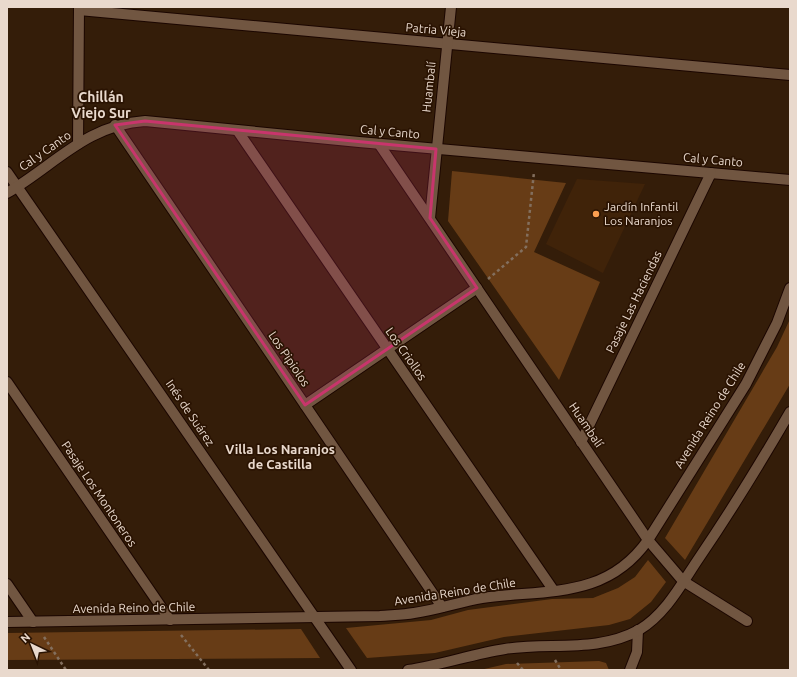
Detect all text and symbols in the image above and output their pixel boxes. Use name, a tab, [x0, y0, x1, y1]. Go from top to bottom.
street label: Patria Vieja	[405, 20, 467, 39]
street label: Huambalí	[419, 60, 438, 113]
district label: Chillán Viejo Sur	[71, 89, 131, 121]
street label: Cal y Canto	[360, 122, 421, 141]
street label: Cal y Canto	[16, 128, 73, 173]
street label: Cal y Canto	[683, 150, 744, 169]
place label: Jardín Infantil Los Naranjos	[604, 200, 678, 227]
marker: Jardín Infantil Los Naranjos	[591, 209, 601, 219]
street label: Pasaje Las Haciendas	[603, 249, 664, 355]
street label: Los Criollos	[383, 325, 429, 383]
street label: Los Pipiolos	[266, 329, 313, 389]
street label: Avenida Reino de Chile	[672, 359, 748, 470]
street label: Inés de Suárez	[164, 377, 218, 449]
street label: Huambalí	[567, 400, 607, 450]
street label: Pasaje Los Montoneros	[59, 439, 140, 549]
district label: Villa Los Naranjos de Castilla	[225, 442, 335, 471]
street label: Avenida Reino de Chile	[393, 575, 517, 608]
street label: Avenida Reino de Chile	[73, 600, 195, 615]
north arrow	[12, 625, 52, 665]
text: N	[18, 630, 32, 645]

